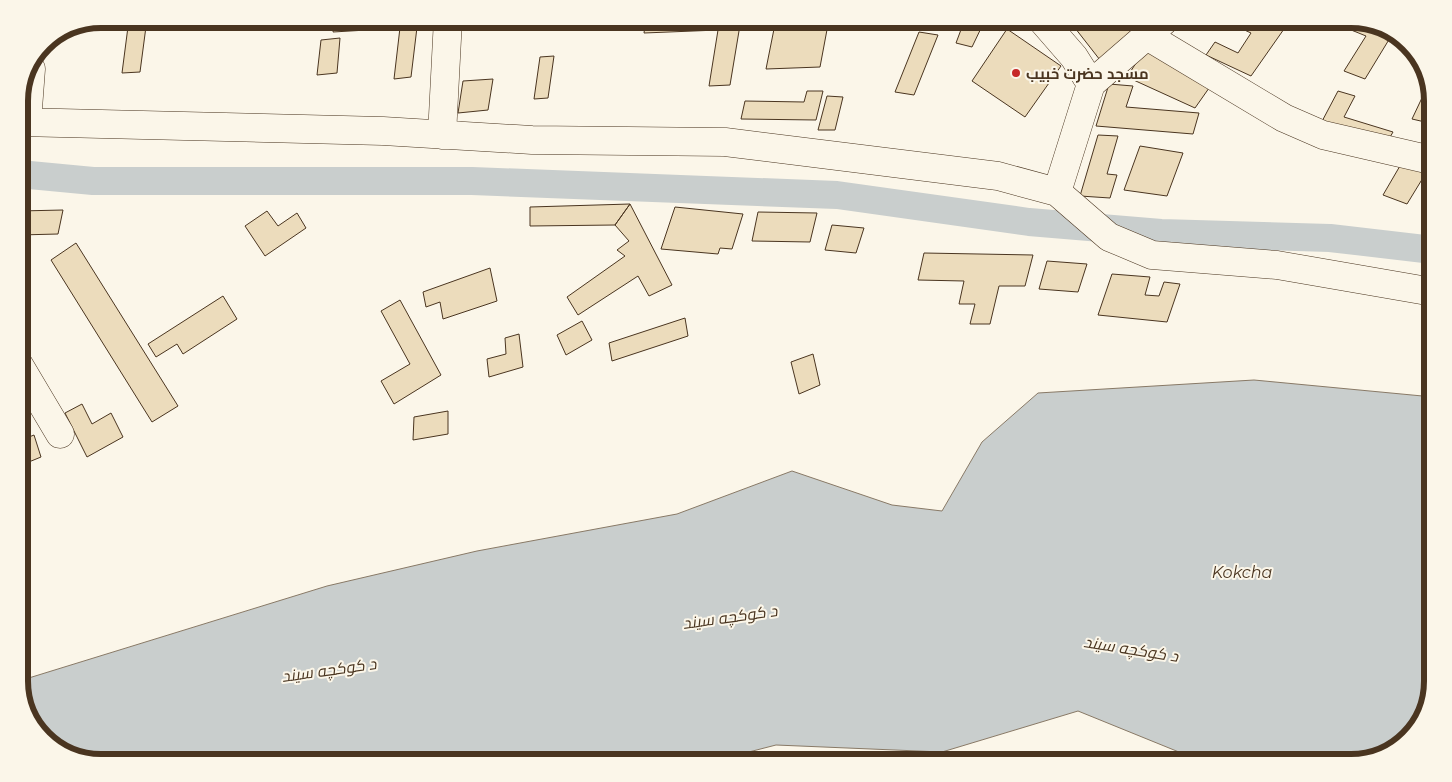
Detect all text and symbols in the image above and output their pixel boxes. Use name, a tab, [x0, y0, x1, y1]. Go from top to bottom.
place label: مسجد حضرت خبیب	[1026, 64, 1149, 83]
marker: مسجد حضرت خبیب	[1010, 67, 1022, 79]
water label: Kokcha	[1212, 563, 1273, 582]
water label: د کوکچه سیند	[681, 601, 780, 634]
water label: د کوکچه سیند	[1082, 632, 1181, 667]
water label: د کوکچه سیند	[280, 654, 379, 687]

